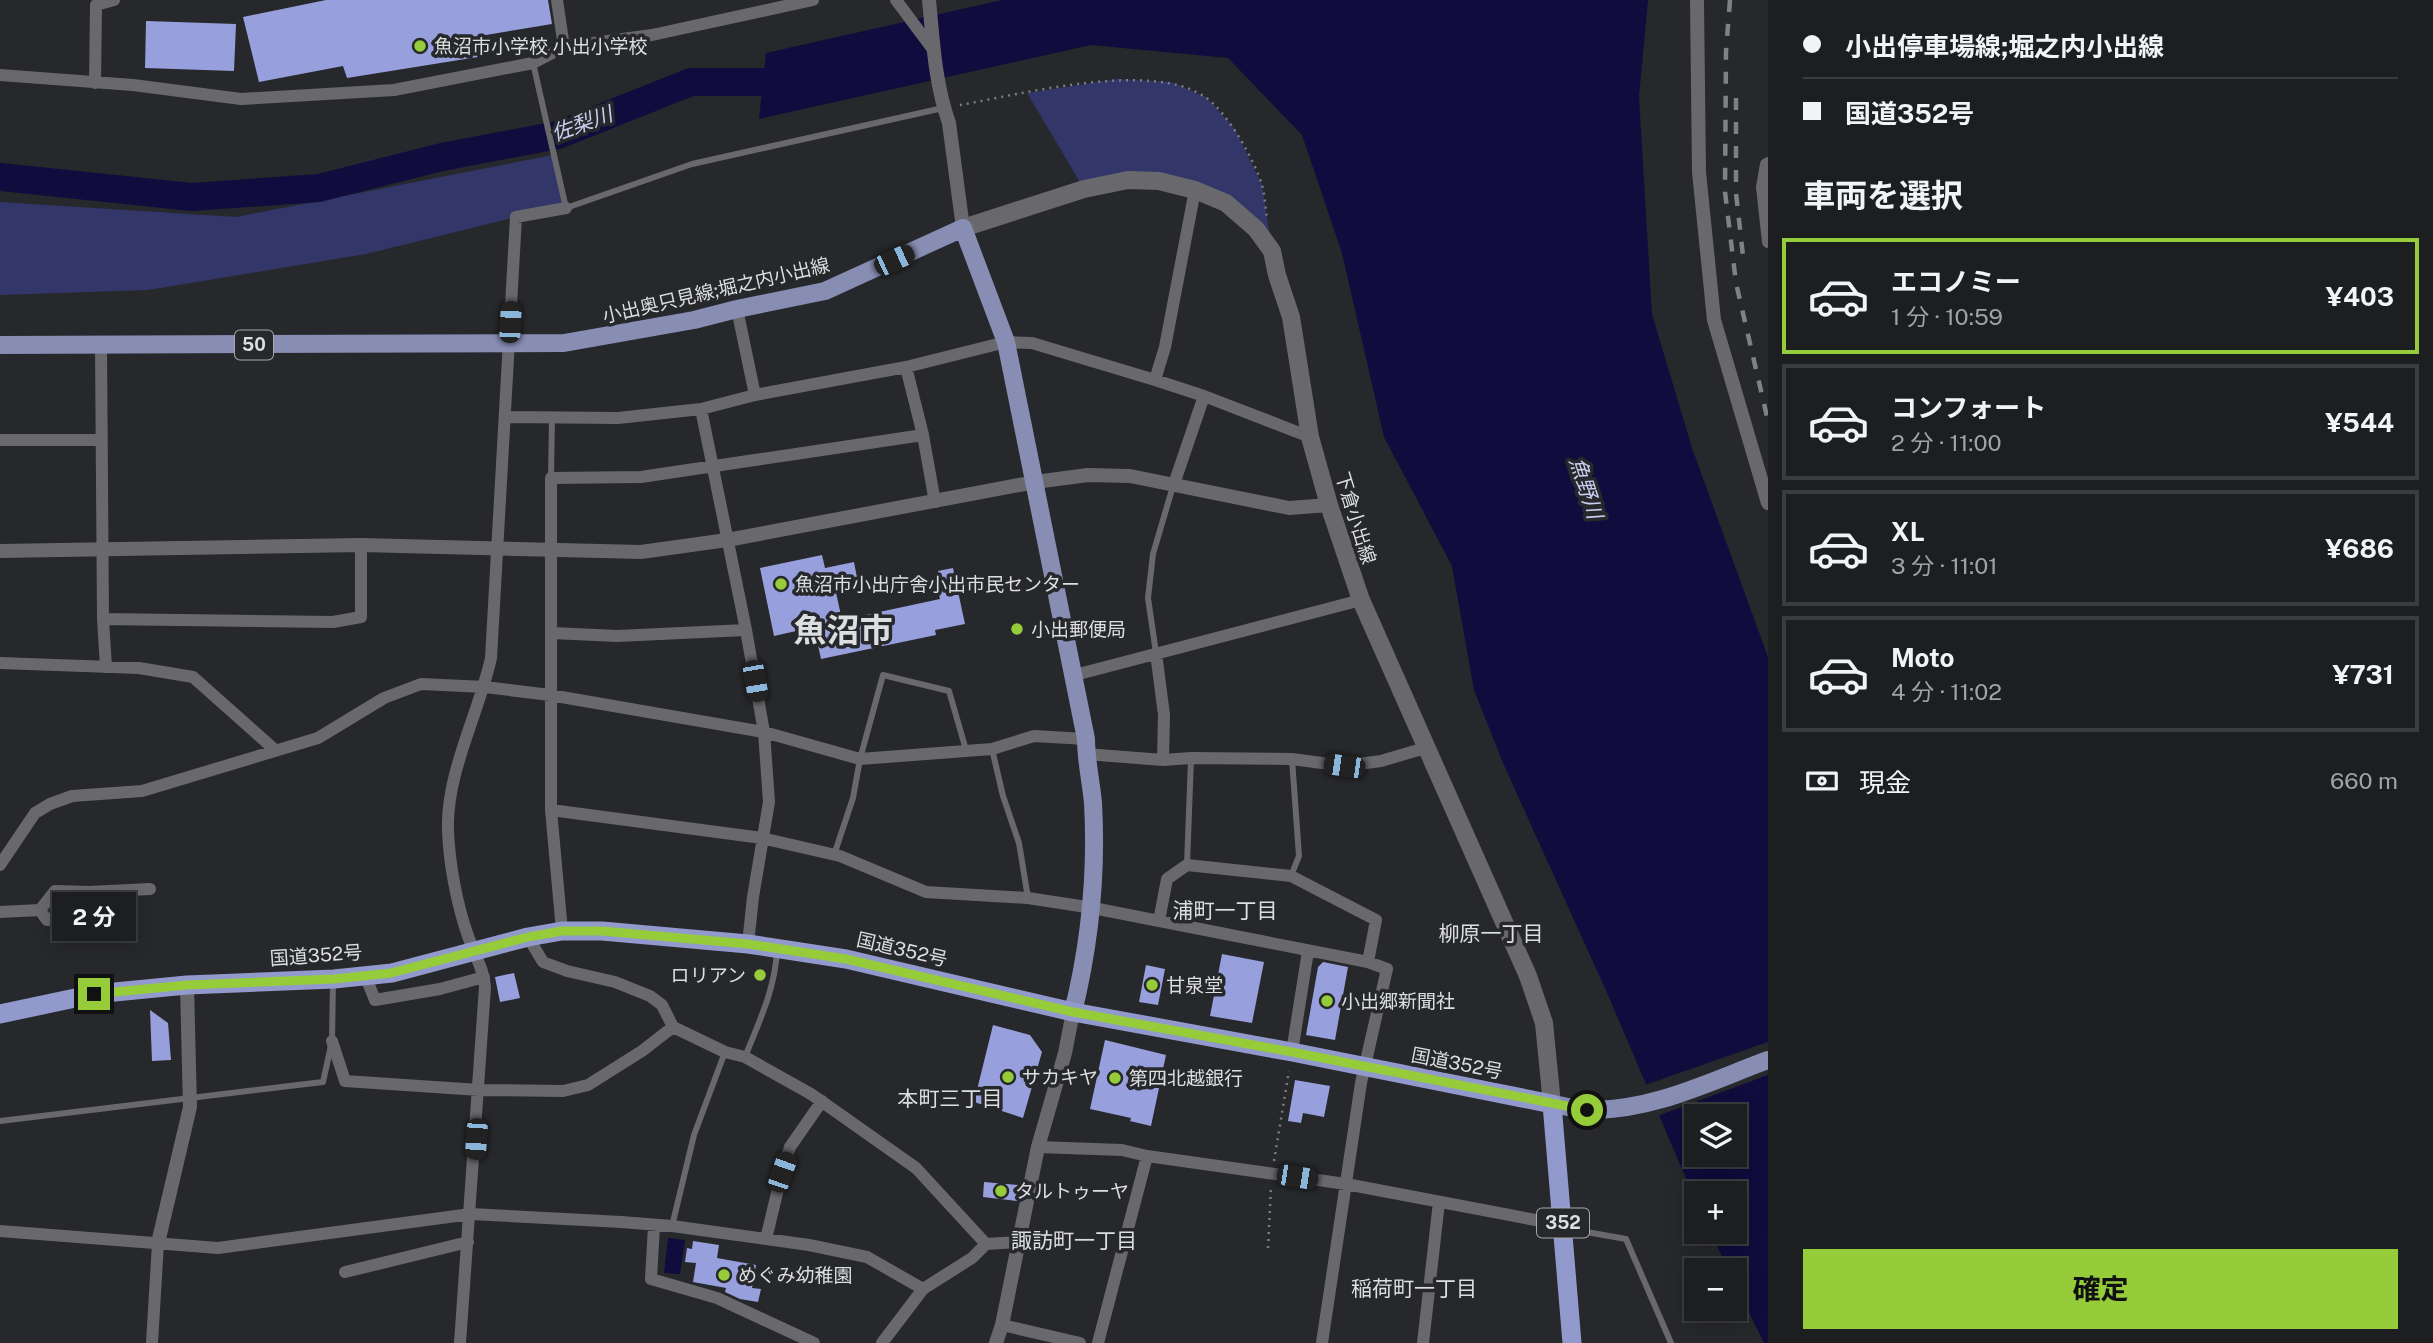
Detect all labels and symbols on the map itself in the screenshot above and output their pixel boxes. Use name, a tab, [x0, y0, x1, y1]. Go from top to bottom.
place label: 魚沼市小学校 小出小学校	[434, 35, 648, 57]
marker: 魚沼市小学校 小出小学校	[412, 38, 428, 54]
water label: 佐梨川	[548, 100, 618, 146]
car	[871, 242, 918, 278]
street label: 小出奥只見線;堀之内小出線	[600, 253, 832, 327]
car	[499, 300, 522, 344]
road number: 50	[235, 330, 273, 360]
water label: 魚野川	[1565, 454, 1609, 524]
street label: 下倉小出線	[1332, 469, 1380, 567]
place label: 魚沼市小出庁舎小出市民センター	[795, 573, 1080, 595]
marker: 魚沼市小出庁舎小出市民センター	[773, 576, 789, 592]
district label: 魚沼市	[794, 611, 893, 649]
place label: 小出郵便局	[1031, 618, 1126, 640]
marker: 小出郵便局	[1009, 621, 1025, 637]
car	[742, 658, 769, 704]
car	[1322, 753, 1367, 779]
callout: 2 分	[52, 892, 136, 942]
district label: 浦町一丁目	[1173, 898, 1278, 923]
district label: 柳原一丁目	[1439, 921, 1544, 946]
street label: 国道352号	[854, 928, 950, 970]
street label: 国道352号	[269, 941, 363, 969]
place label: ロリアン	[671, 964, 746, 986]
marker: ロリアン	[752, 967, 768, 983]
place label: 甘泉堂	[1166, 974, 1223, 996]
marker: 甘泉堂	[1144, 977, 1160, 993]
route end	[78, 978, 110, 1010]
place label: 小出郷新聞社	[1341, 990, 1455, 1012]
marker: 小出郷新聞社	[1319, 993, 1335, 1009]
street label: 国道352号	[1410, 1043, 1504, 1083]
place label: サカキヤ	[1022, 1066, 1098, 1088]
place label: 第四北越銀行	[1129, 1067, 1243, 1089]
marker: サカキヤ	[1000, 1069, 1016, 1085]
marker: 第四北越銀行	[1107, 1070, 1123, 1086]
district label: 本町三丁目	[898, 1086, 1003, 1111]
route start	[1571, 1094, 1603, 1126]
car	[465, 1117, 488, 1161]
car	[766, 1149, 799, 1195]
car	[1275, 1163, 1320, 1191]
place label: タルトゥーヤ	[1015, 1180, 1129, 1202]
marker: タルトゥーヤ	[993, 1183, 1009, 1199]
road number: 352	[1537, 1208, 1589, 1238]
district label: 諏訪町一丁目	[1011, 1228, 1137, 1253]
place label: めぐみ幼稚園	[738, 1264, 853, 1286]
marker: めぐみ幼稚園	[716, 1267, 732, 1283]
district label: 稲荷町一丁目	[1351, 1276, 1477, 1301]

